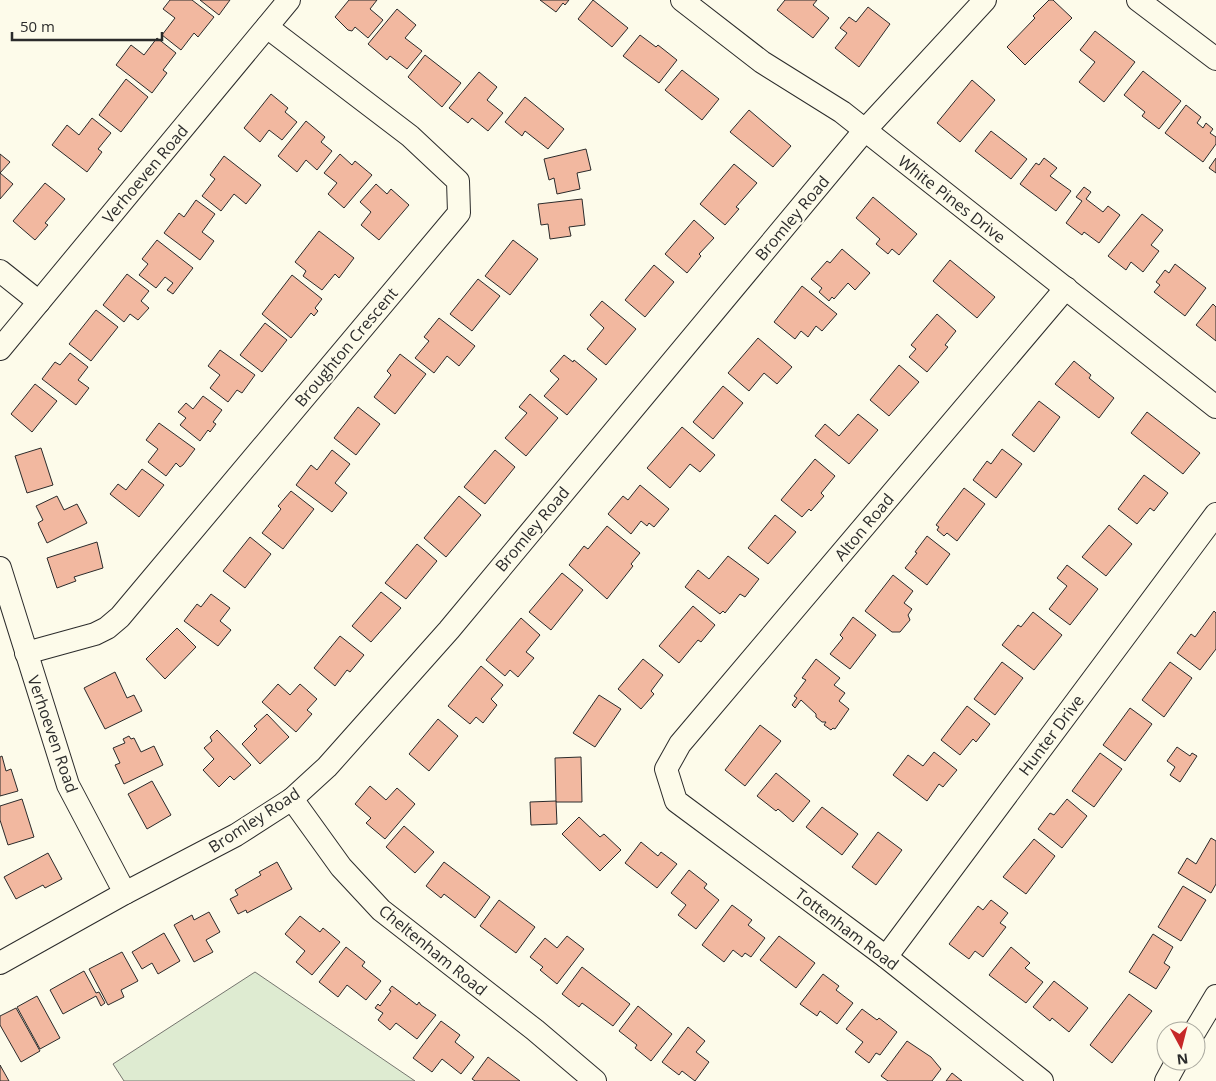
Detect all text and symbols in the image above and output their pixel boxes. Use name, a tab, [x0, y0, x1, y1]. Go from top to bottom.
scale bar	[12, 10, 162, 42]
text: 50 m	[20, 16, 55, 36]
street label: Verhoeven Road	[97, 120, 193, 228]
street label: White Pines Drive	[894, 150, 1010, 248]
street label: Bromley Road	[750, 171, 834, 265]
street label: Broughton Crescent	[290, 282, 403, 411]
street label: Bromley Road	[490, 482, 574, 576]
street label: Alton Road	[829, 489, 899, 565]
street label: Verhoeven Road	[23, 672, 83, 796]
street label: Hunter Drive	[1013, 690, 1089, 780]
street label: Bromley Road	[204, 782, 304, 858]
street label: Tottenham Road	[791, 883, 903, 975]
street label: Cheltenham Road	[374, 900, 492, 1000]
north arrow	[1156, 1021, 1206, 1071]
text: N	[1176, 1049, 1189, 1070]

